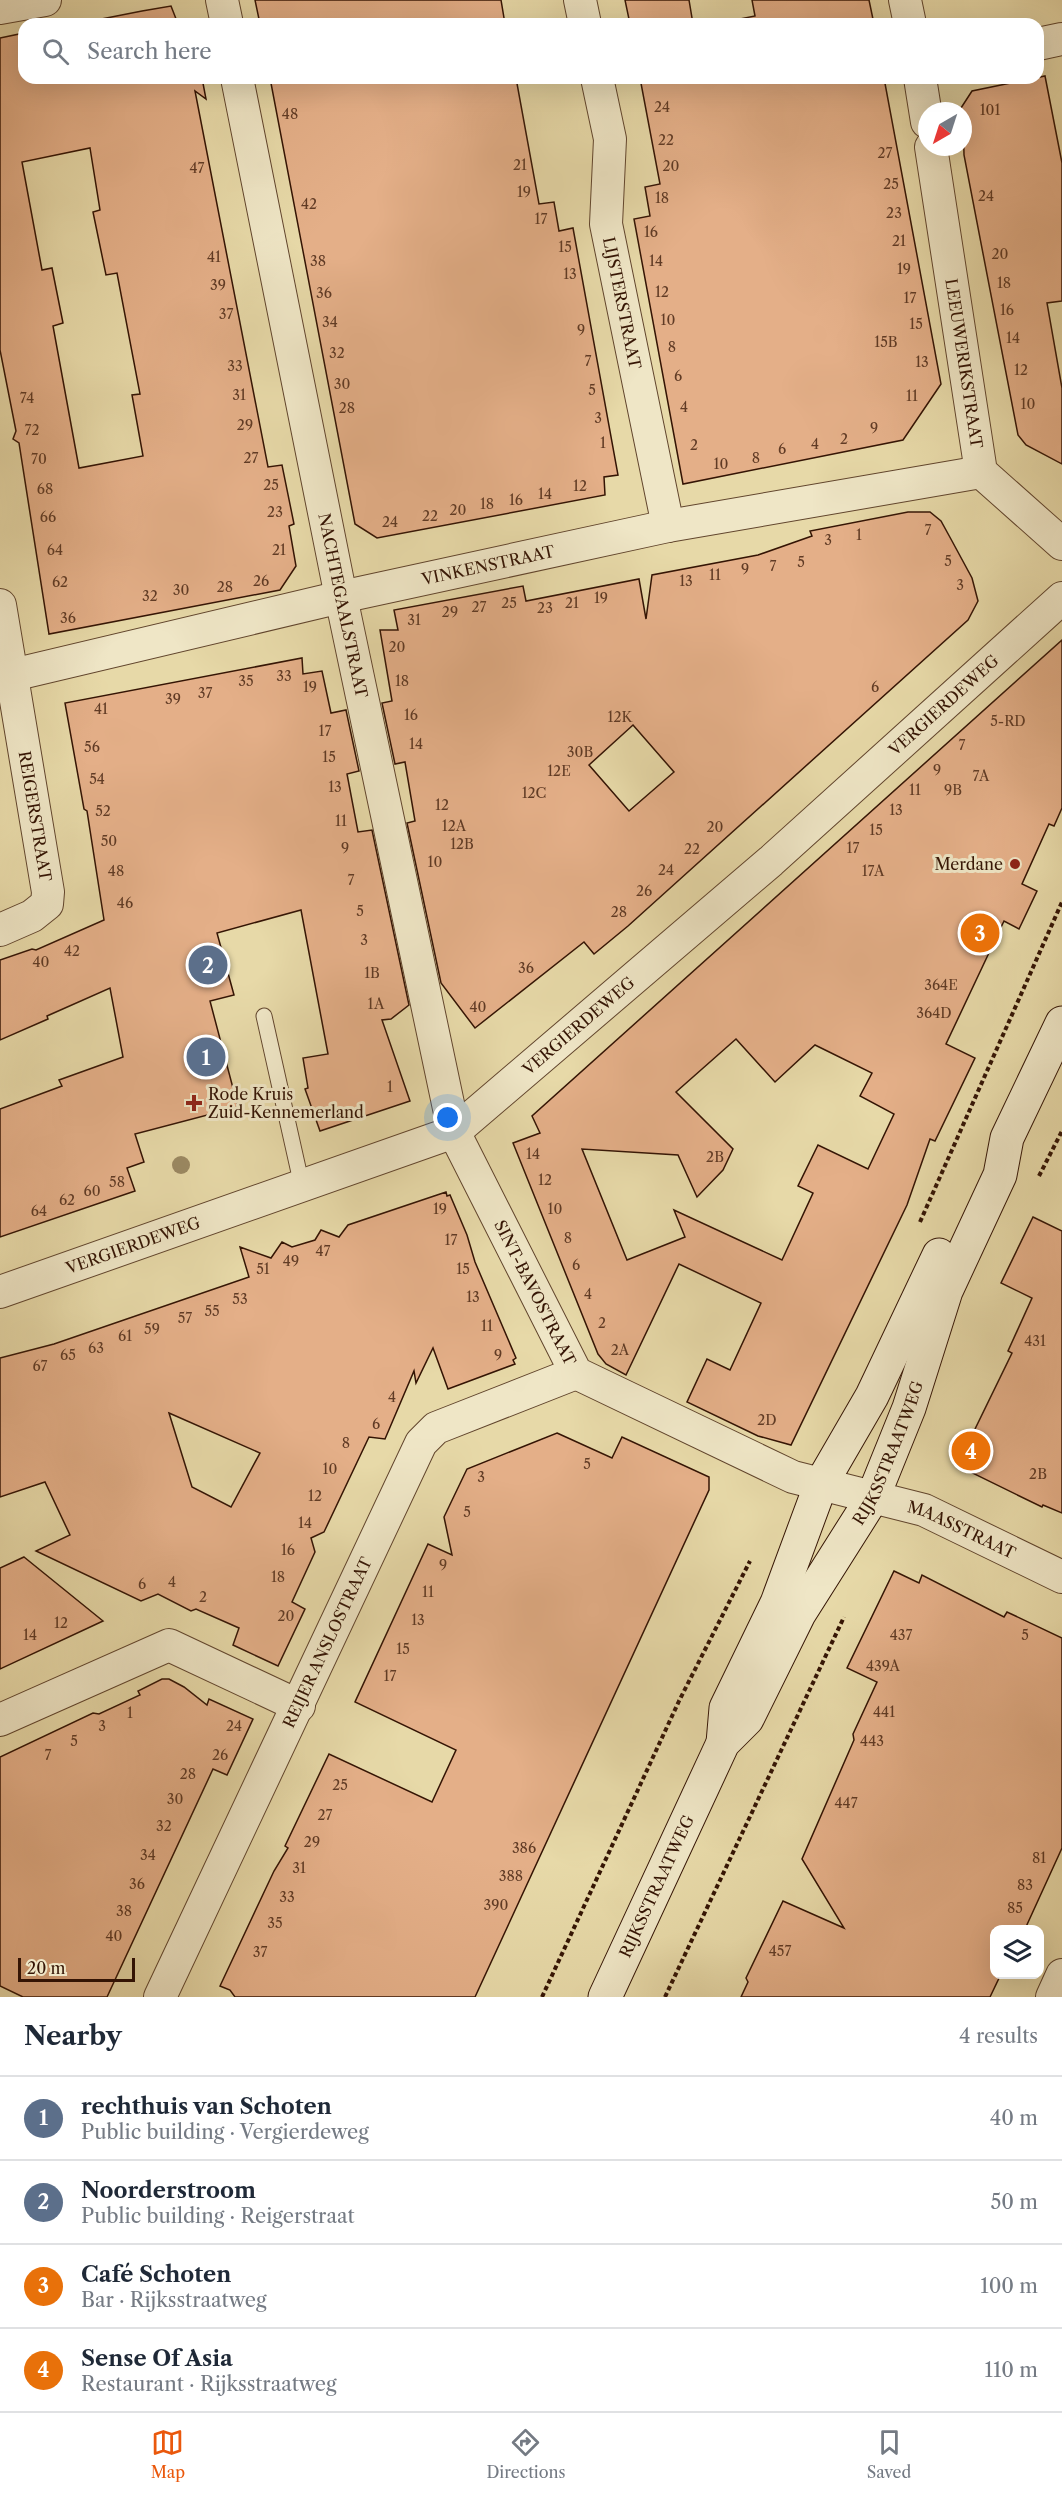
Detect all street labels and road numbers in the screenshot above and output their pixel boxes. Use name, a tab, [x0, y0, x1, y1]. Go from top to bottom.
street label: LIJSTERSTRAAT	[599, 235, 646, 371]
street label: LEEUWERIKSTRAAT	[941, 277, 987, 450]
street label: NACHTEGAALSTRAAT	[314, 511, 372, 700]
street label: VINKENSTRAAT	[419, 541, 556, 589]
street label: VERGIERDEWEG	[884, 650, 1003, 760]
street label: REIGERSTRAAT	[15, 749, 56, 883]
street label: VERGIERDEWEG	[517, 972, 639, 1080]
street label: VERGIERDEWEG	[62, 1212, 203, 1278]
street label: SINT-BAVOSTRAAT	[490, 1216, 580, 1369]
street label: RIJKSSTRAATWEG	[848, 1378, 927, 1529]
street label: MAASSTRAAT	[905, 1496, 1019, 1563]
street label: REIJER ANSLOSTRAAT	[278, 1554, 376, 1731]
street label: RIJKSSTRAATWEG	[615, 1812, 698, 1961]

